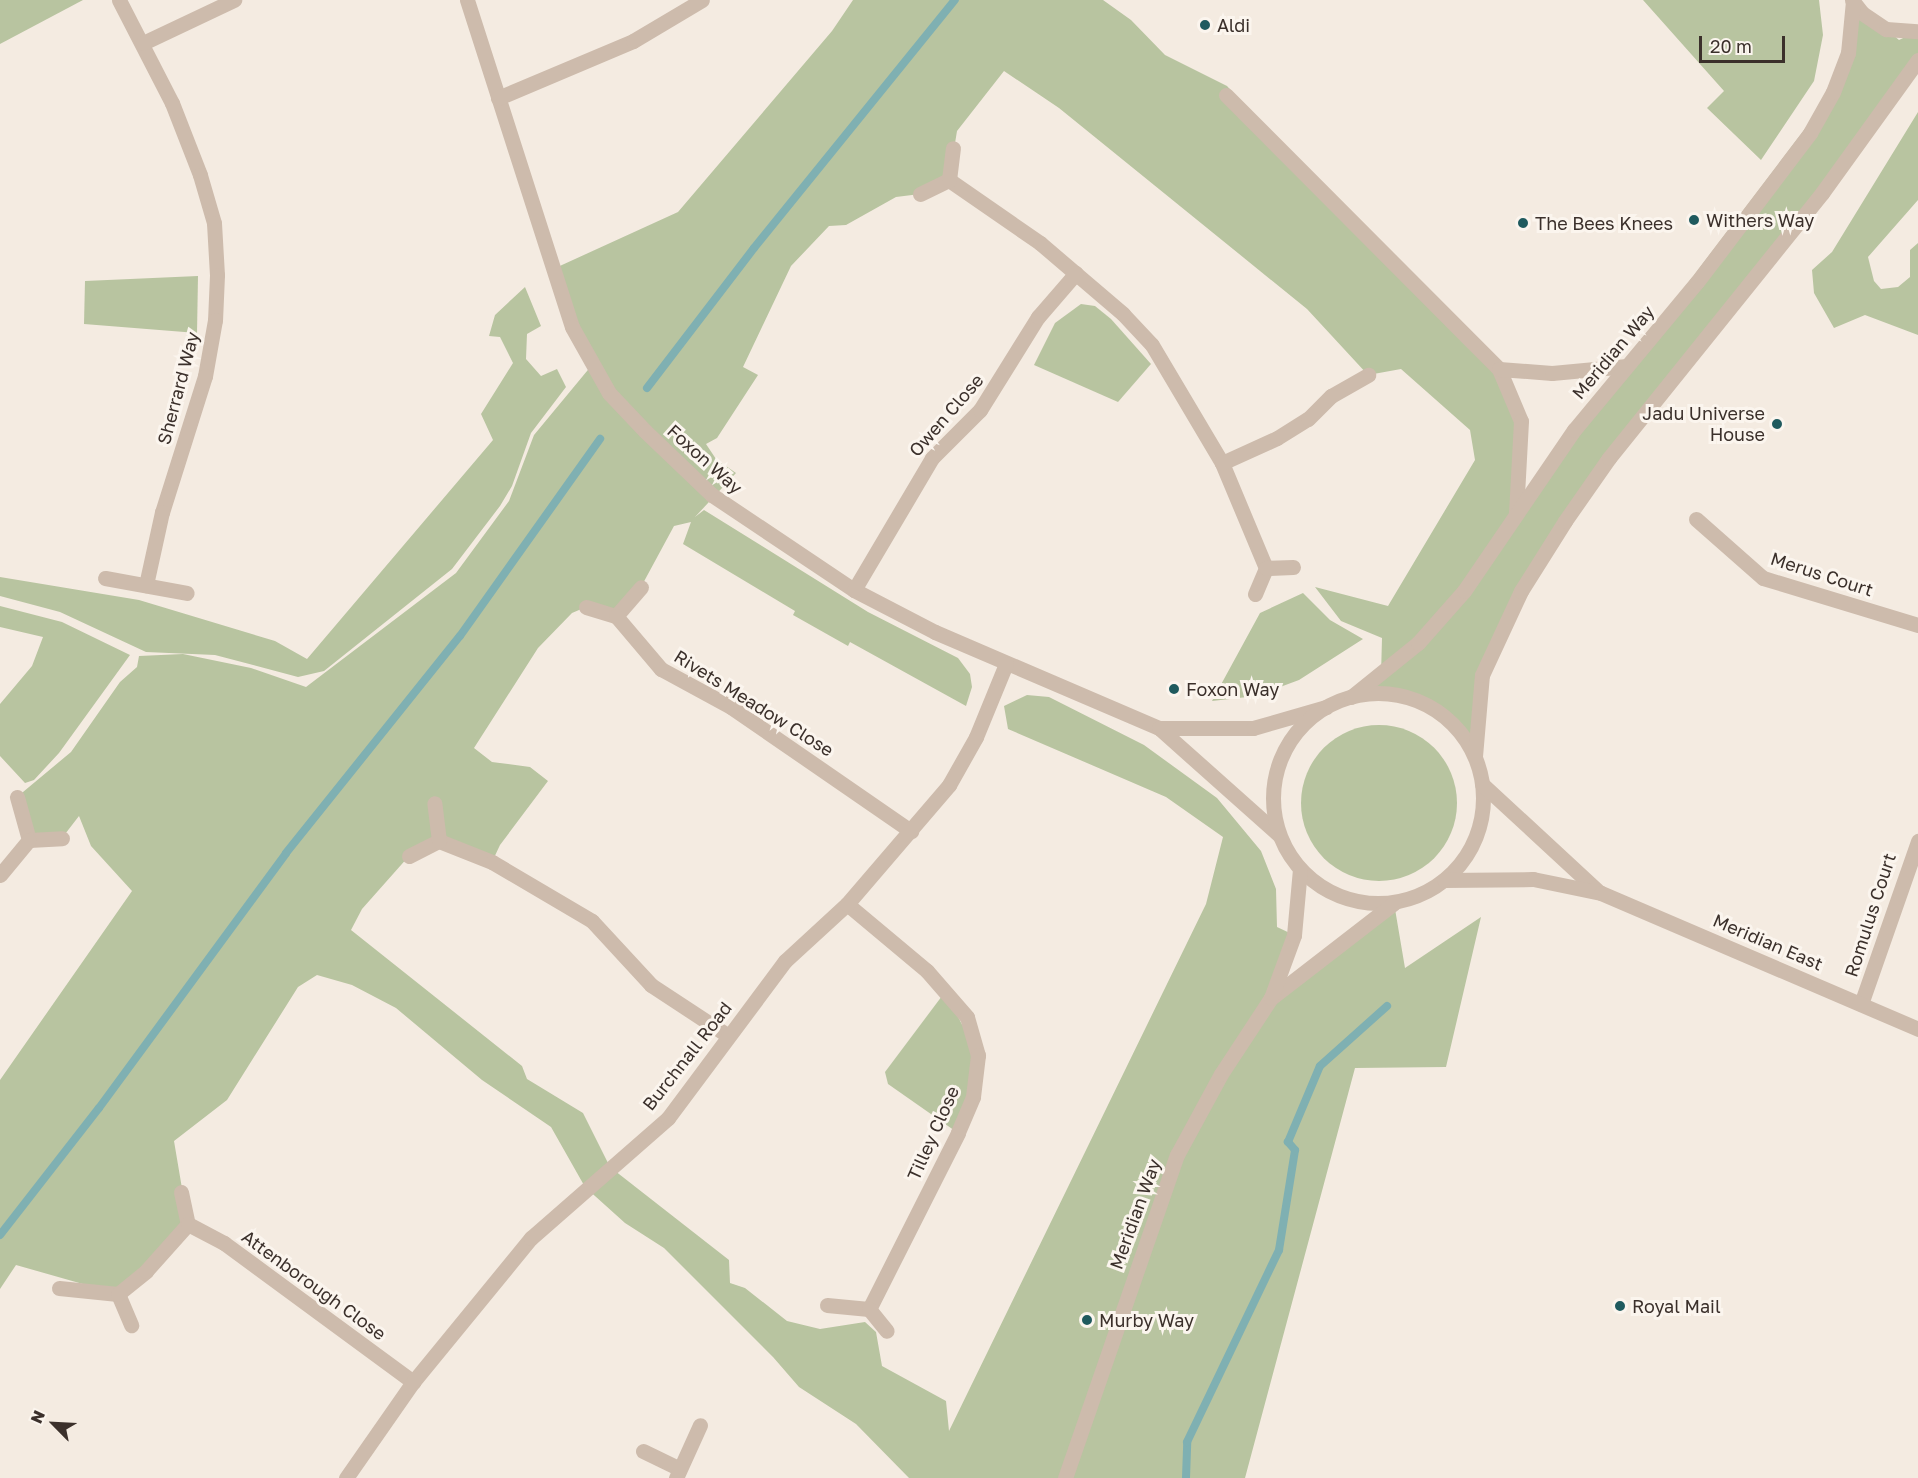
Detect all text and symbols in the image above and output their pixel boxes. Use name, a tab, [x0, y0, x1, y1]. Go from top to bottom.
place label: Aldi	[1217, 14, 1250, 36]
marker: Aldi	[1198, 18, 1212, 32]
scale bar	[1702, 24, 1788, 62]
text: 20 m	[1710, 35, 1752, 57]
place label: Withers Way	[1706, 209, 1814, 231]
place label: The Bees Knees	[1535, 212, 1673, 234]
marker: Withers Way	[1687, 213, 1701, 227]
marker: The Bees Knees	[1516, 216, 1530, 230]
street label: Meridian Way	[1567, 301, 1659, 403]
street label: Sherrard Way	[153, 329, 203, 447]
street label: Owen Close	[904, 369, 988, 461]
place label: Jadu Universe House	[1642, 403, 1765, 446]
marker: Jadu Universe House	[1770, 417, 1784, 431]
street label: Foxon Way	[663, 420, 747, 498]
street label: Merus Court	[1768, 547, 1876, 601]
street label: Rivets Meadow Close	[670, 645, 838, 761]
place label: Foxon Way	[1186, 678, 1279, 700]
marker: Foxon Way	[1167, 682, 1181, 696]
street label: Romulus Court	[1840, 850, 1900, 980]
street label: Meridian East	[1710, 909, 1826, 975]
street label: Burchnall Road	[638, 997, 736, 1115]
street label: Tilley Close	[903, 1083, 963, 1183]
street label: Meridian Way	[1105, 1156, 1165, 1272]
street label: Attenborough Close	[238, 1226, 390, 1344]
place label: Royal Mail	[1632, 1295, 1721, 1317]
marker: Royal Mail	[1613, 1299, 1627, 1313]
place label: Murby Way	[1099, 1309, 1194, 1331]
marker: Murby Way	[1080, 1313, 1094, 1327]
north arrow	[24, 1394, 84, 1454]
text: N	[26, 1407, 49, 1426]

